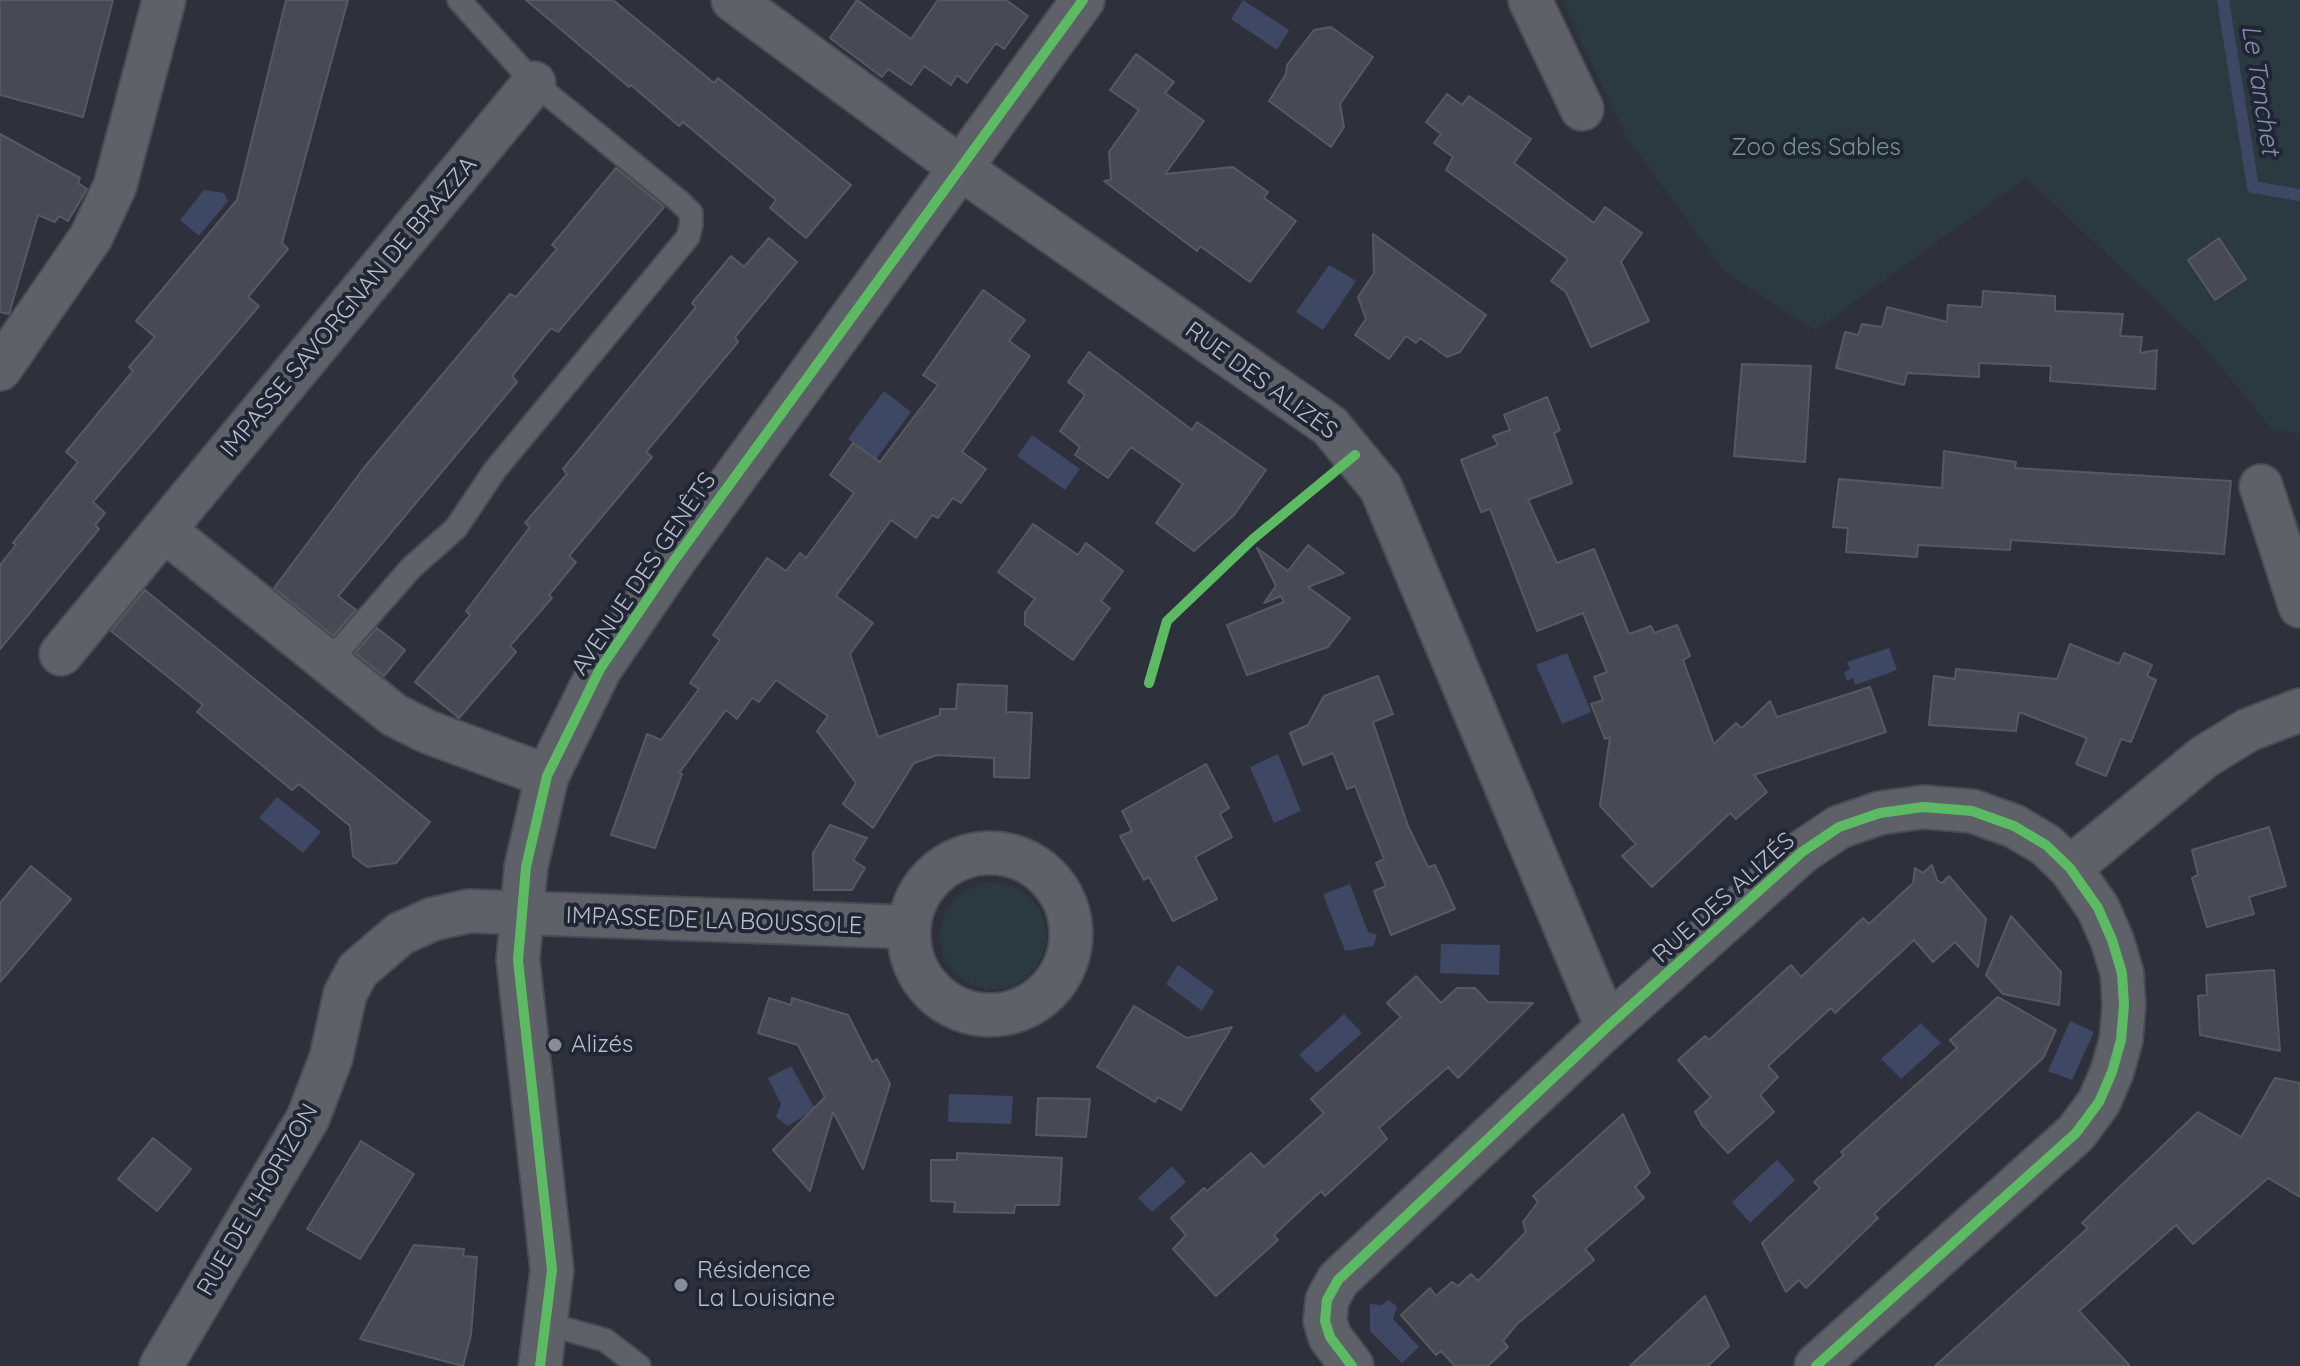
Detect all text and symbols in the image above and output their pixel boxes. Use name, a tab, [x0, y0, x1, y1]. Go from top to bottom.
water label: Le Tanchet	[2234, 23, 2286, 157]
park label: Zoo des Sables	[1731, 134, 1901, 162]
street label: IMPASSE SAVORGNAN DE BRAZZA	[215, 151, 483, 463]
street label: RUE DES ALIZÉS	[1179, 316, 1343, 446]
street label: AVENUE DES GENÊTS	[566, 467, 722, 681]
street label: RUE DES ALIZÉS	[1647, 827, 1801, 969]
street label: IMPASSE DE LA BOUSSOLE	[565, 901, 863, 941]
place label: Alizés	[571, 1031, 633, 1059]
marker: Alizés	[546, 1036, 564, 1054]
street label: RUE DE L'HORIZON	[191, 1099, 325, 1301]
place label: Résidence La Louisiane	[697, 1257, 835, 1313]
marker: Résidence La Louisiane	[672, 1276, 690, 1294]

